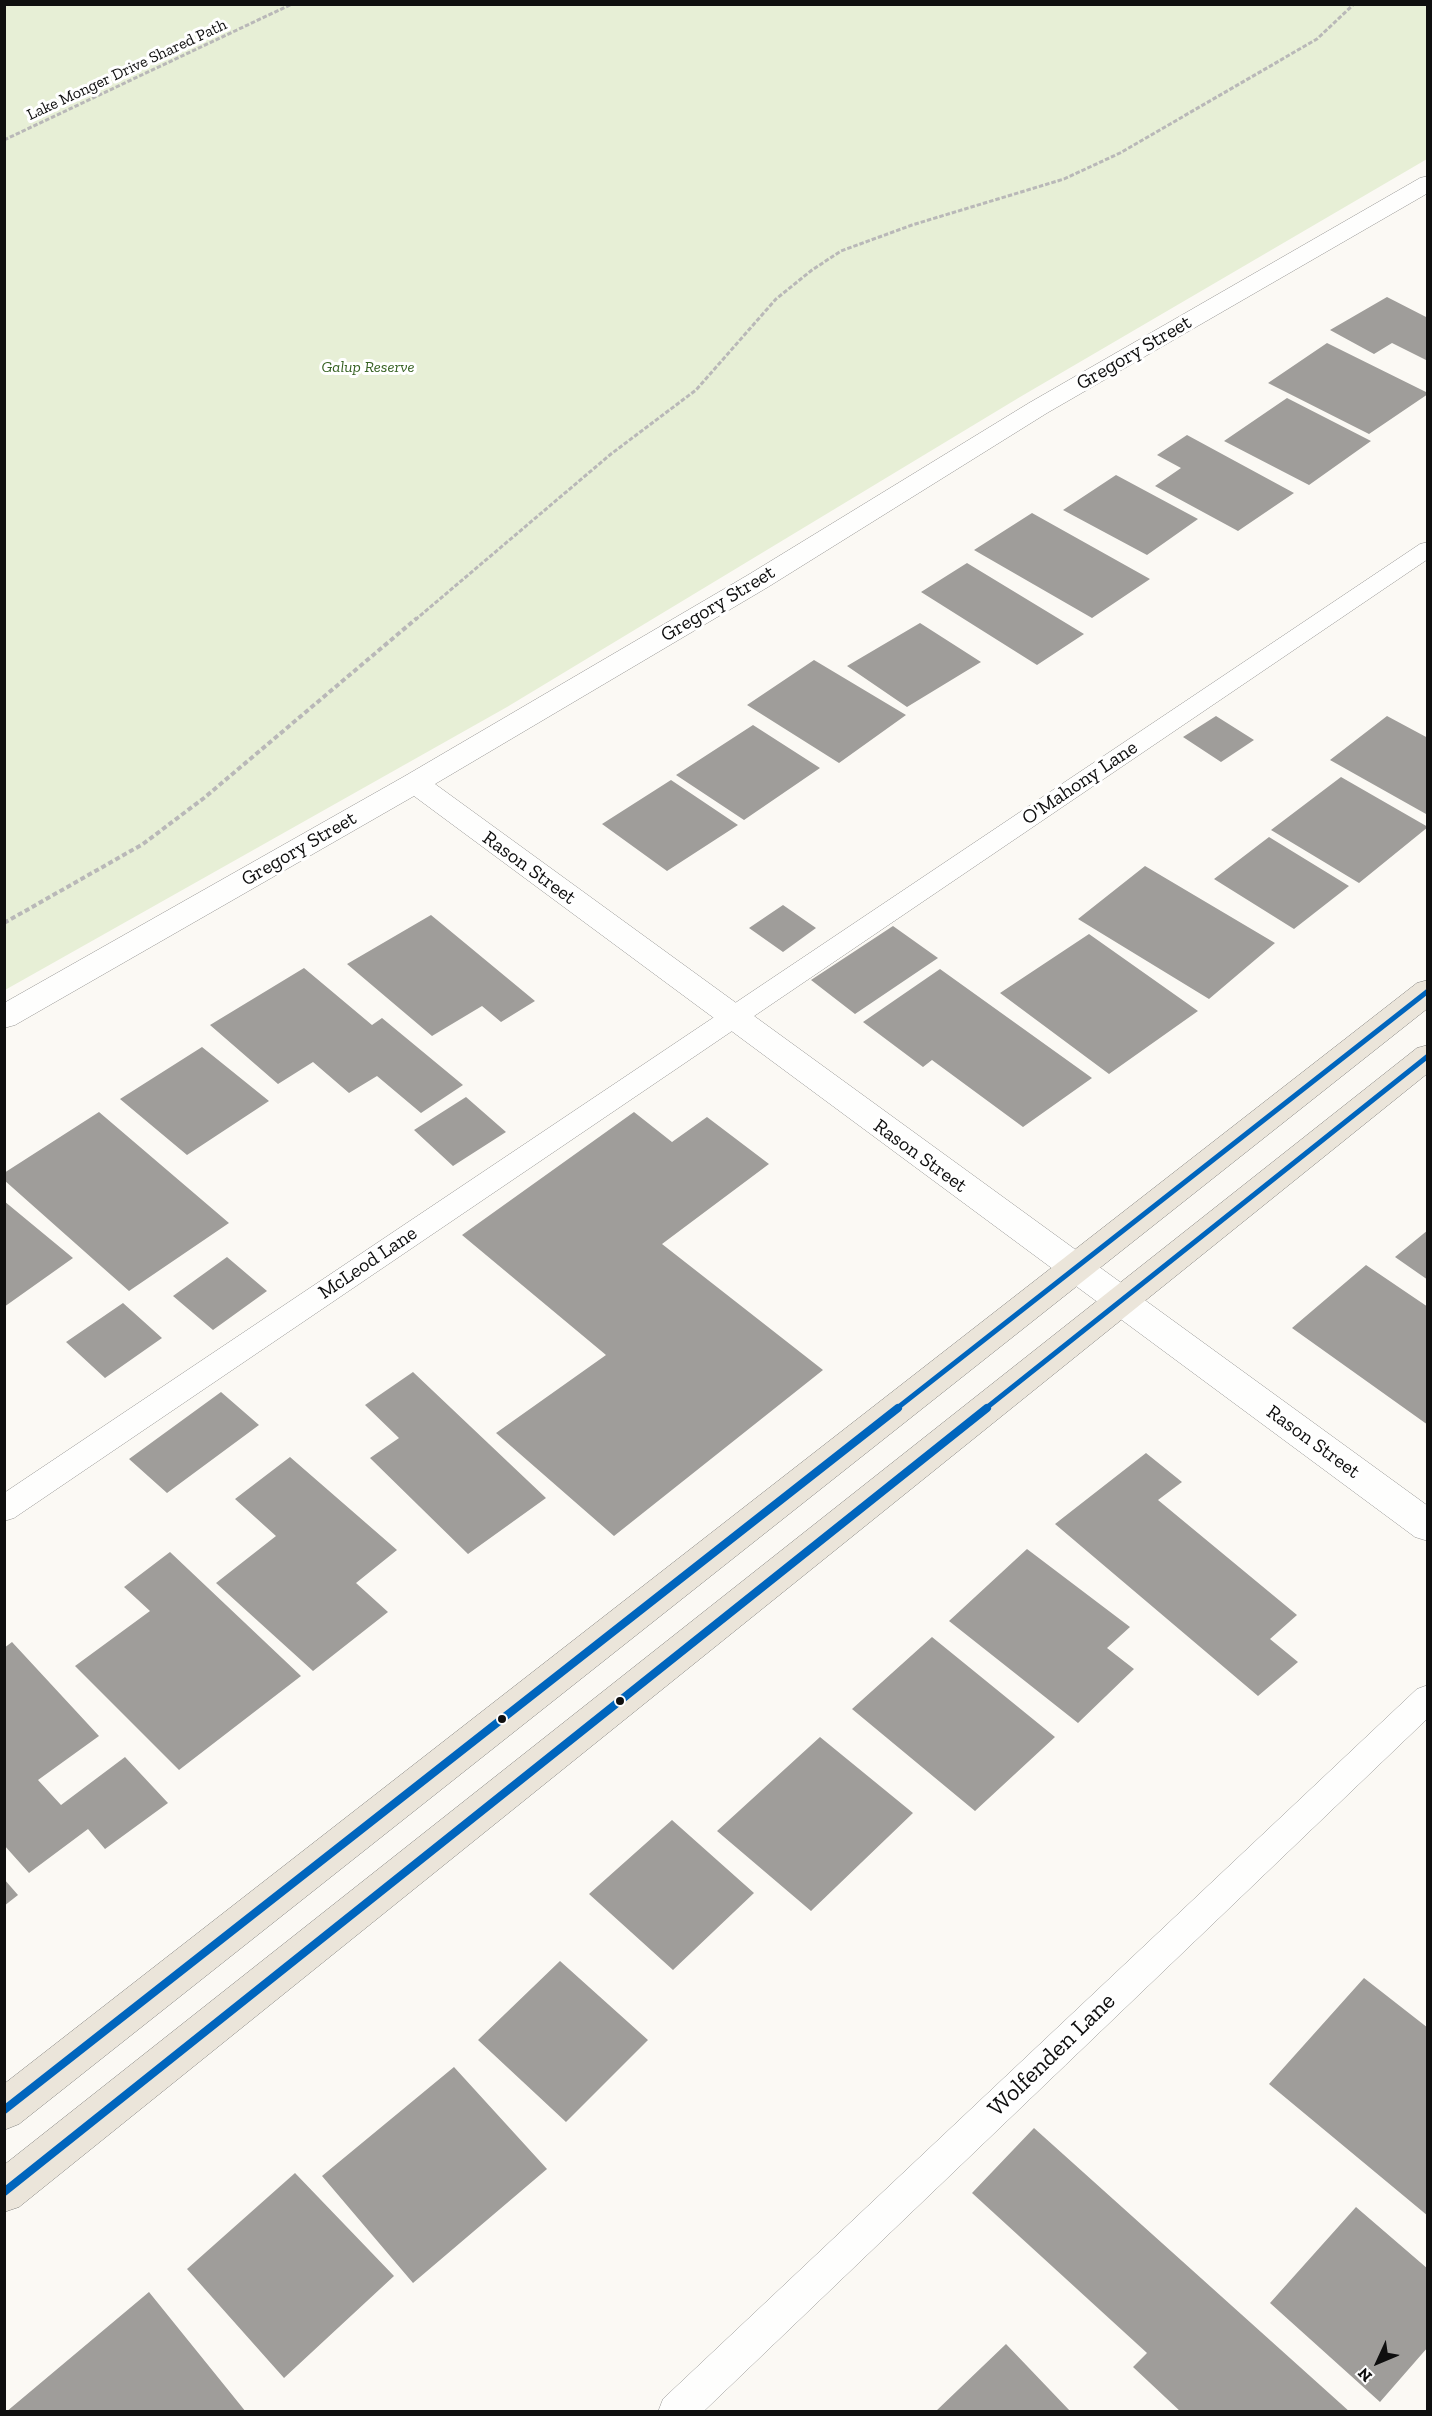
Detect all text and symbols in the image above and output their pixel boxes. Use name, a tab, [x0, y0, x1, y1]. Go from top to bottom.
street label: Lake Monger Drive Shared Path	[24, 15, 230, 125]
street label: Gregory Street	[1072, 310, 1196, 396]
park label: Galup Reserve	[322, 357, 414, 377]
street label: Gregory Street	[657, 561, 779, 647]
street label: O'Mahony Lane	[1018, 736, 1142, 830]
street label: Gregory Street	[237, 806, 361, 892]
street label: Rason Street	[478, 826, 580, 910]
street label: Rason Street	[869, 1114, 971, 1198]
street label: McLeod Lane	[314, 1221, 422, 1305]
street label: Rason Street	[1262, 1400, 1364, 1484]
unlabelled marker	[614, 1695, 626, 1707]
unlabelled marker	[496, 1713, 508, 1725]
street label: Wolfenden Lane	[982, 1987, 1122, 2123]
north arrow	[1348, 2332, 1408, 2392]
text: N	[1354, 2364, 1376, 2386]

